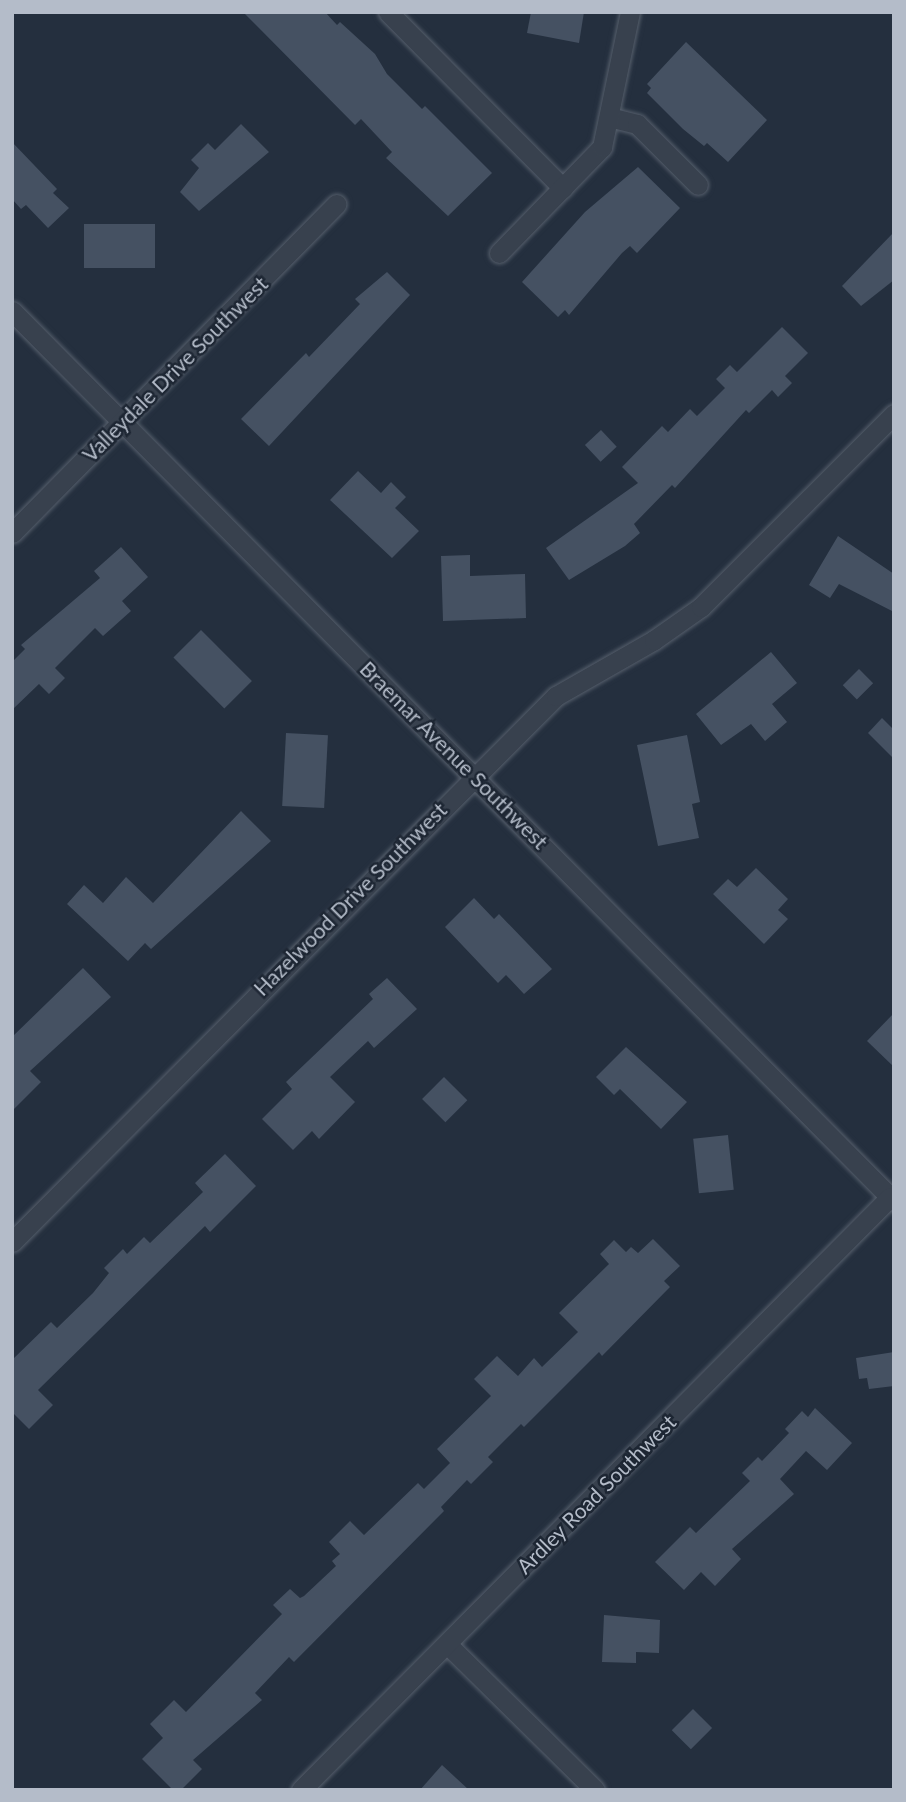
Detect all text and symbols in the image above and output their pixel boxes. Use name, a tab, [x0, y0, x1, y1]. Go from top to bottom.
street label: Valleydale Drive Southwest	[77, 271, 273, 467]
street label: Braemar Avenue Southwest	[355, 656, 553, 854]
street label: Hazelwood Drive Southwest	[248, 797, 452, 1001]
street label: Ardley Road Southwest	[511, 1409, 681, 1579]

